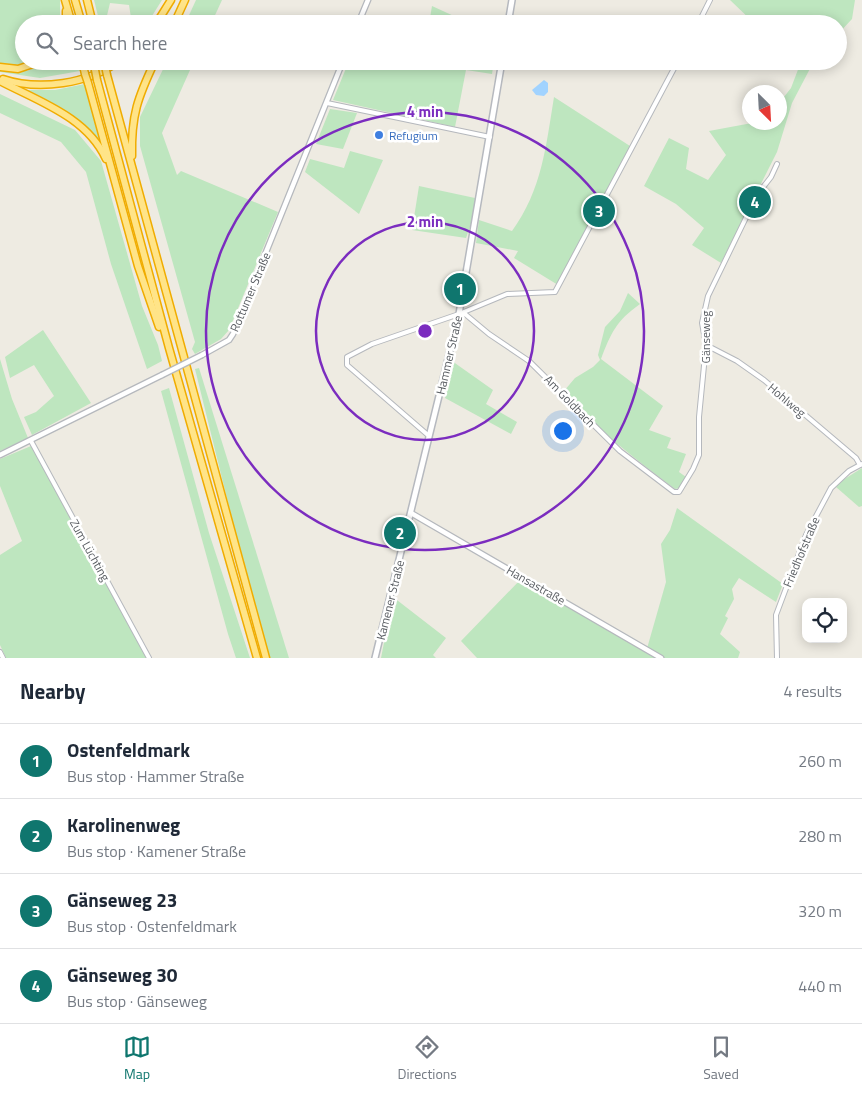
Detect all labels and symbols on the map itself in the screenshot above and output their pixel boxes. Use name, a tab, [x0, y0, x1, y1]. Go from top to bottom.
north arrow	[742, 85, 787, 130]
text: 4 min	[407, 100, 443, 123]
place label: Refugium	[389, 126, 438, 145]
marker: Refugium	[373, 129, 385, 141]
pin: 4	[739, 183, 771, 221]
pin: 3	[583, 192, 615, 230]
text: 2 min	[407, 210, 443, 233]
street label: Rottumer Straße	[225, 249, 275, 335]
pin: 1	[444, 270, 476, 308]
street label: Gänseweg	[696, 311, 715, 363]
street label: Hammer Straße	[431, 314, 467, 396]
centre of rings	[416, 322, 434, 340]
street label: Am Goldbach	[540, 370, 600, 432]
street label: Hohlweg	[764, 378, 810, 422]
your location	[550, 418, 576, 444]
pin: 2	[384, 514, 416, 552]
street label: Friedhofstraße	[778, 514, 824, 590]
street label: Zum Lüchting	[65, 515, 115, 585]
street label: Kamener Straße	[371, 558, 409, 642]
street label: Hansastraße	[503, 561, 569, 609]

